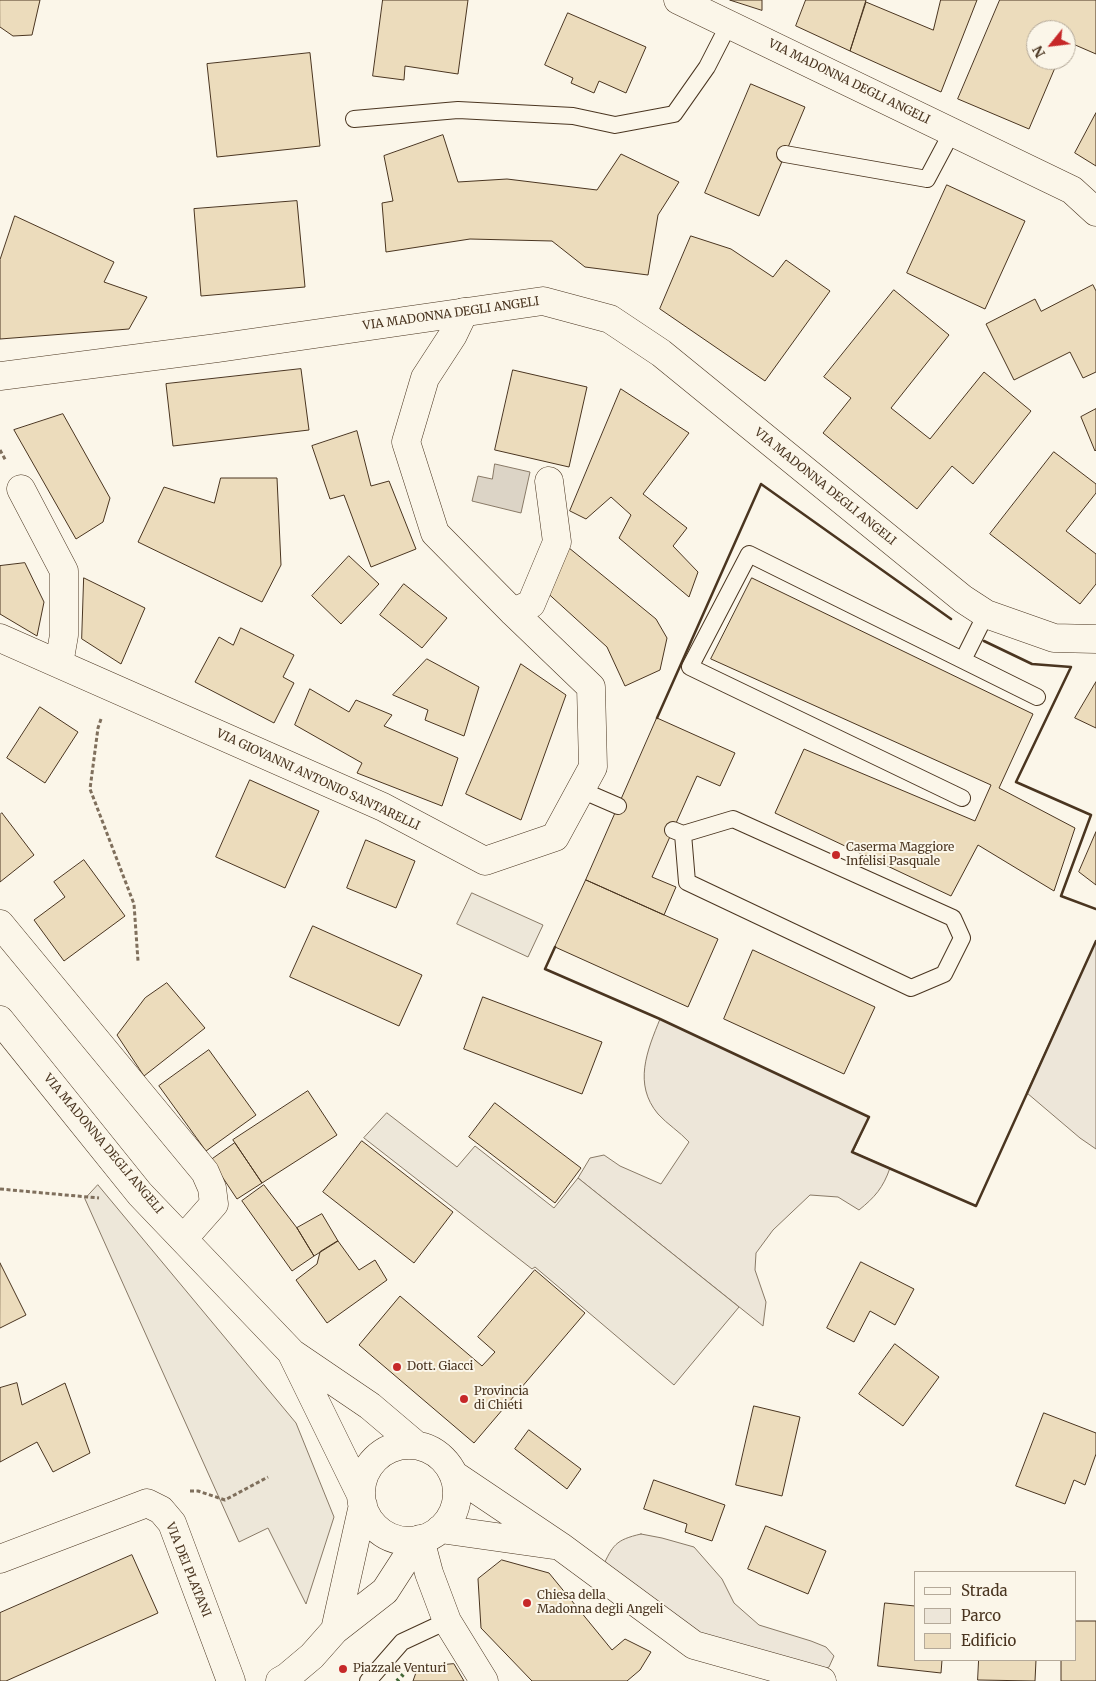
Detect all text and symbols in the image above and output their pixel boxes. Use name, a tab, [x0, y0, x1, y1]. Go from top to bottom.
north arrow	[1026, 20, 1076, 70]
street label: VIA MADONNA DEGLI ANGELI	[766, 37, 932, 127]
text: N	[1028, 43, 1049, 61]
street label: VIA MADONNA DEGLI ANGELI	[362, 294, 540, 334]
street label: VIA MADONNA DEGLI ANGELI	[751, 425, 899, 549]
street label: VIA GIOVANNI ANTONIO SANTARELLI	[214, 726, 422, 834]
place label: Caserma Maggiore Infelisi Pasquale	[846, 841, 954, 869]
marker: Caserma Maggiore Infelisi Pasquale	[830, 849, 842, 861]
street label: VIA MADONNA DEGLI ANGELI	[40, 1071, 166, 1217]
place label: Dott. Giacci	[407, 1360, 473, 1374]
marker: Dott. Giacci	[391, 1361, 403, 1373]
place label: Provincia di Chieti	[474, 1385, 529, 1413]
marker: Provincia di Chieti	[458, 1393, 470, 1405]
street label: VIA DEI PLATANI	[162, 1521, 214, 1619]
legend	[914, 1571, 1076, 1661]
text: Strada	[961, 1581, 1008, 1600]
place label: Chiesa della Madonna degli Angeli	[537, 1589, 663, 1617]
marker: Chiesa della Madonna degli Angeli	[521, 1597, 533, 1609]
text: Parco	[961, 1606, 1001, 1625]
text: Edificio	[961, 1631, 1016, 1650]
place label: Piazzale Venturi	[353, 1662, 447, 1676]
marker: Piazzale Venturi	[337, 1663, 349, 1675]

